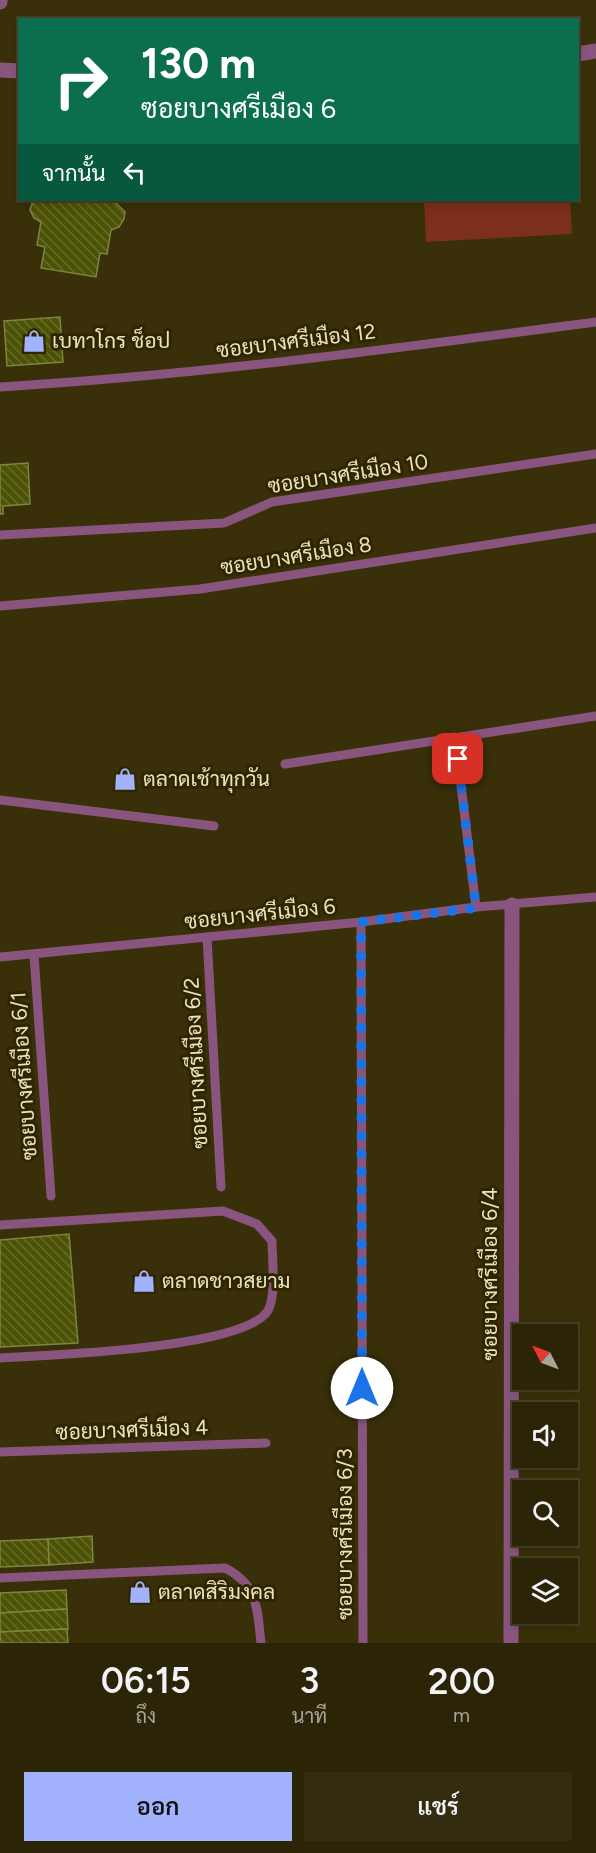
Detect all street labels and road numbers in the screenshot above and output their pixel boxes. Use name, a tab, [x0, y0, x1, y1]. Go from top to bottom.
street label: ซอยบางศรีเมือง 12	[215, 317, 377, 363]
street label: ซอยบางศรีเมือง 10	[266, 448, 430, 499]
street label: ซอยบางศรีเมือง 8	[218, 530, 373, 580]
street label: ซอยบางศรีเมือง 6	[183, 892, 337, 934]
street label: ซอยบางศรีเมือง 6/2	[178, 977, 212, 1149]
street label: ซอยบางศรีเมือง 6/1	[4, 991, 42, 1161]
street label: ซอยบางศรีเมือง 6/4	[476, 1188, 502, 1360]
street label: ซอยบางศรีเมือง 4	[55, 1413, 209, 1445]
street label: ซอยบางศรีเมือง 6/3	[331, 1448, 357, 1620]

